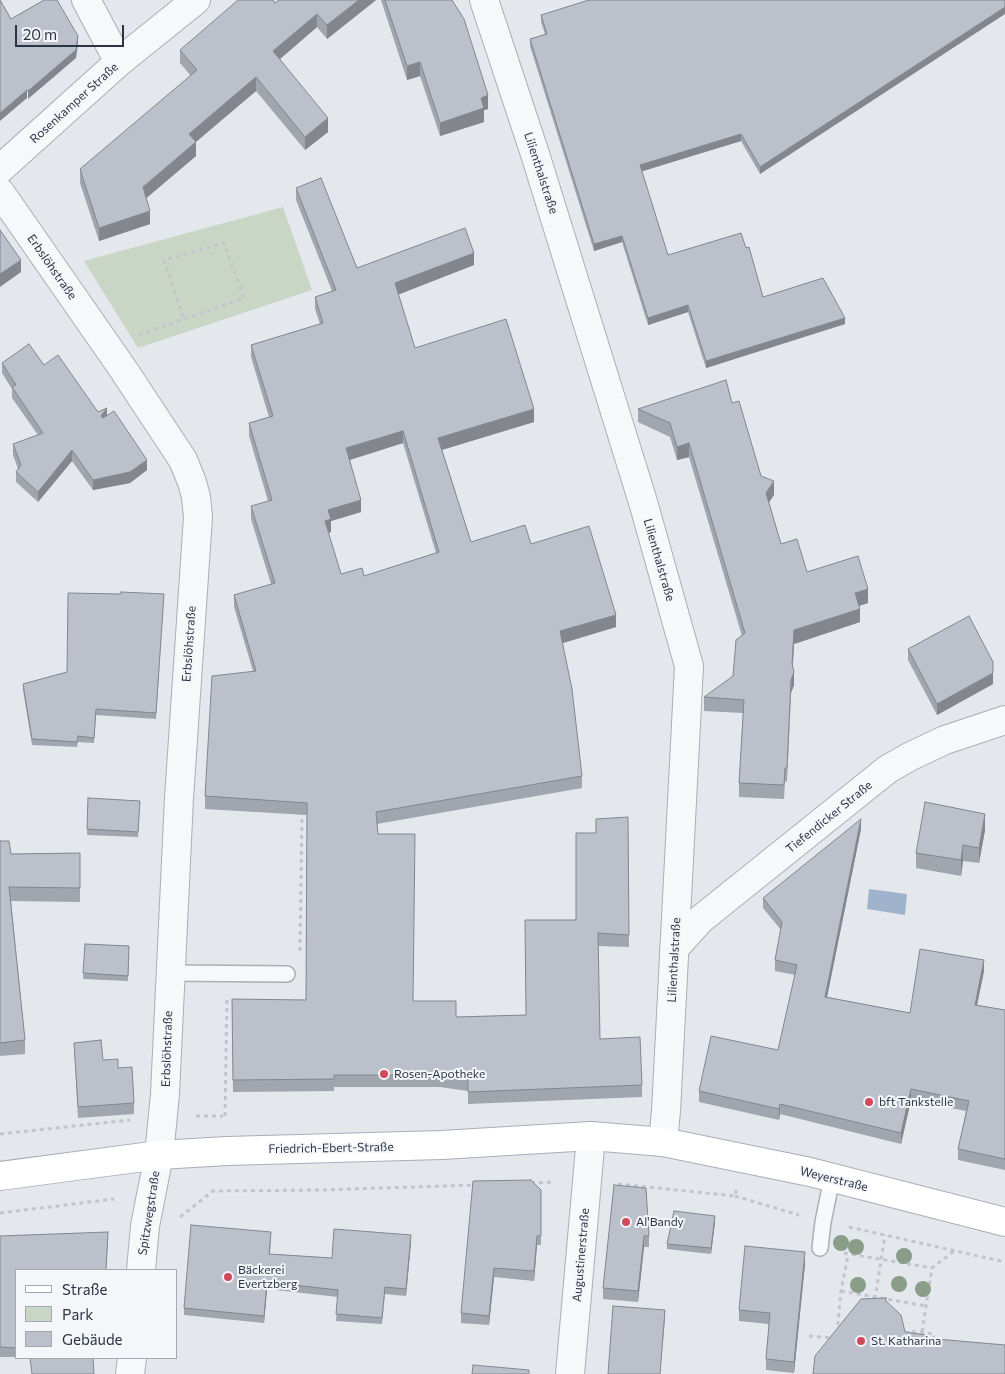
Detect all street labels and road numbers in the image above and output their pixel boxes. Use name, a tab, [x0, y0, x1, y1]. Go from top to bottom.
street label: Rosenkamper Straße	[27, 60, 121, 146]
street label: Lilienthalstraße	[521, 130, 561, 216]
street label: Erbslöhstraße	[24, 232, 80, 302]
street label: Lilienthalstraße	[640, 517, 678, 603]
street label: Erbslöhstraße	[179, 605, 199, 683]
street label: Tiefendicker Straße	[783, 778, 875, 856]
street label: Lilienthalstraße	[665, 917, 683, 1003]
street label: Erbslöhstraße	[158, 1011, 176, 1087]
street label: Friedrich-Ebert-Straße	[268, 1140, 394, 1156]
street label: Weyerstraße	[799, 1164, 869, 1194]
street label: Spitzwegstraße	[135, 1170, 163, 1256]
street label: Augustinerstraße	[570, 1207, 592, 1303]

